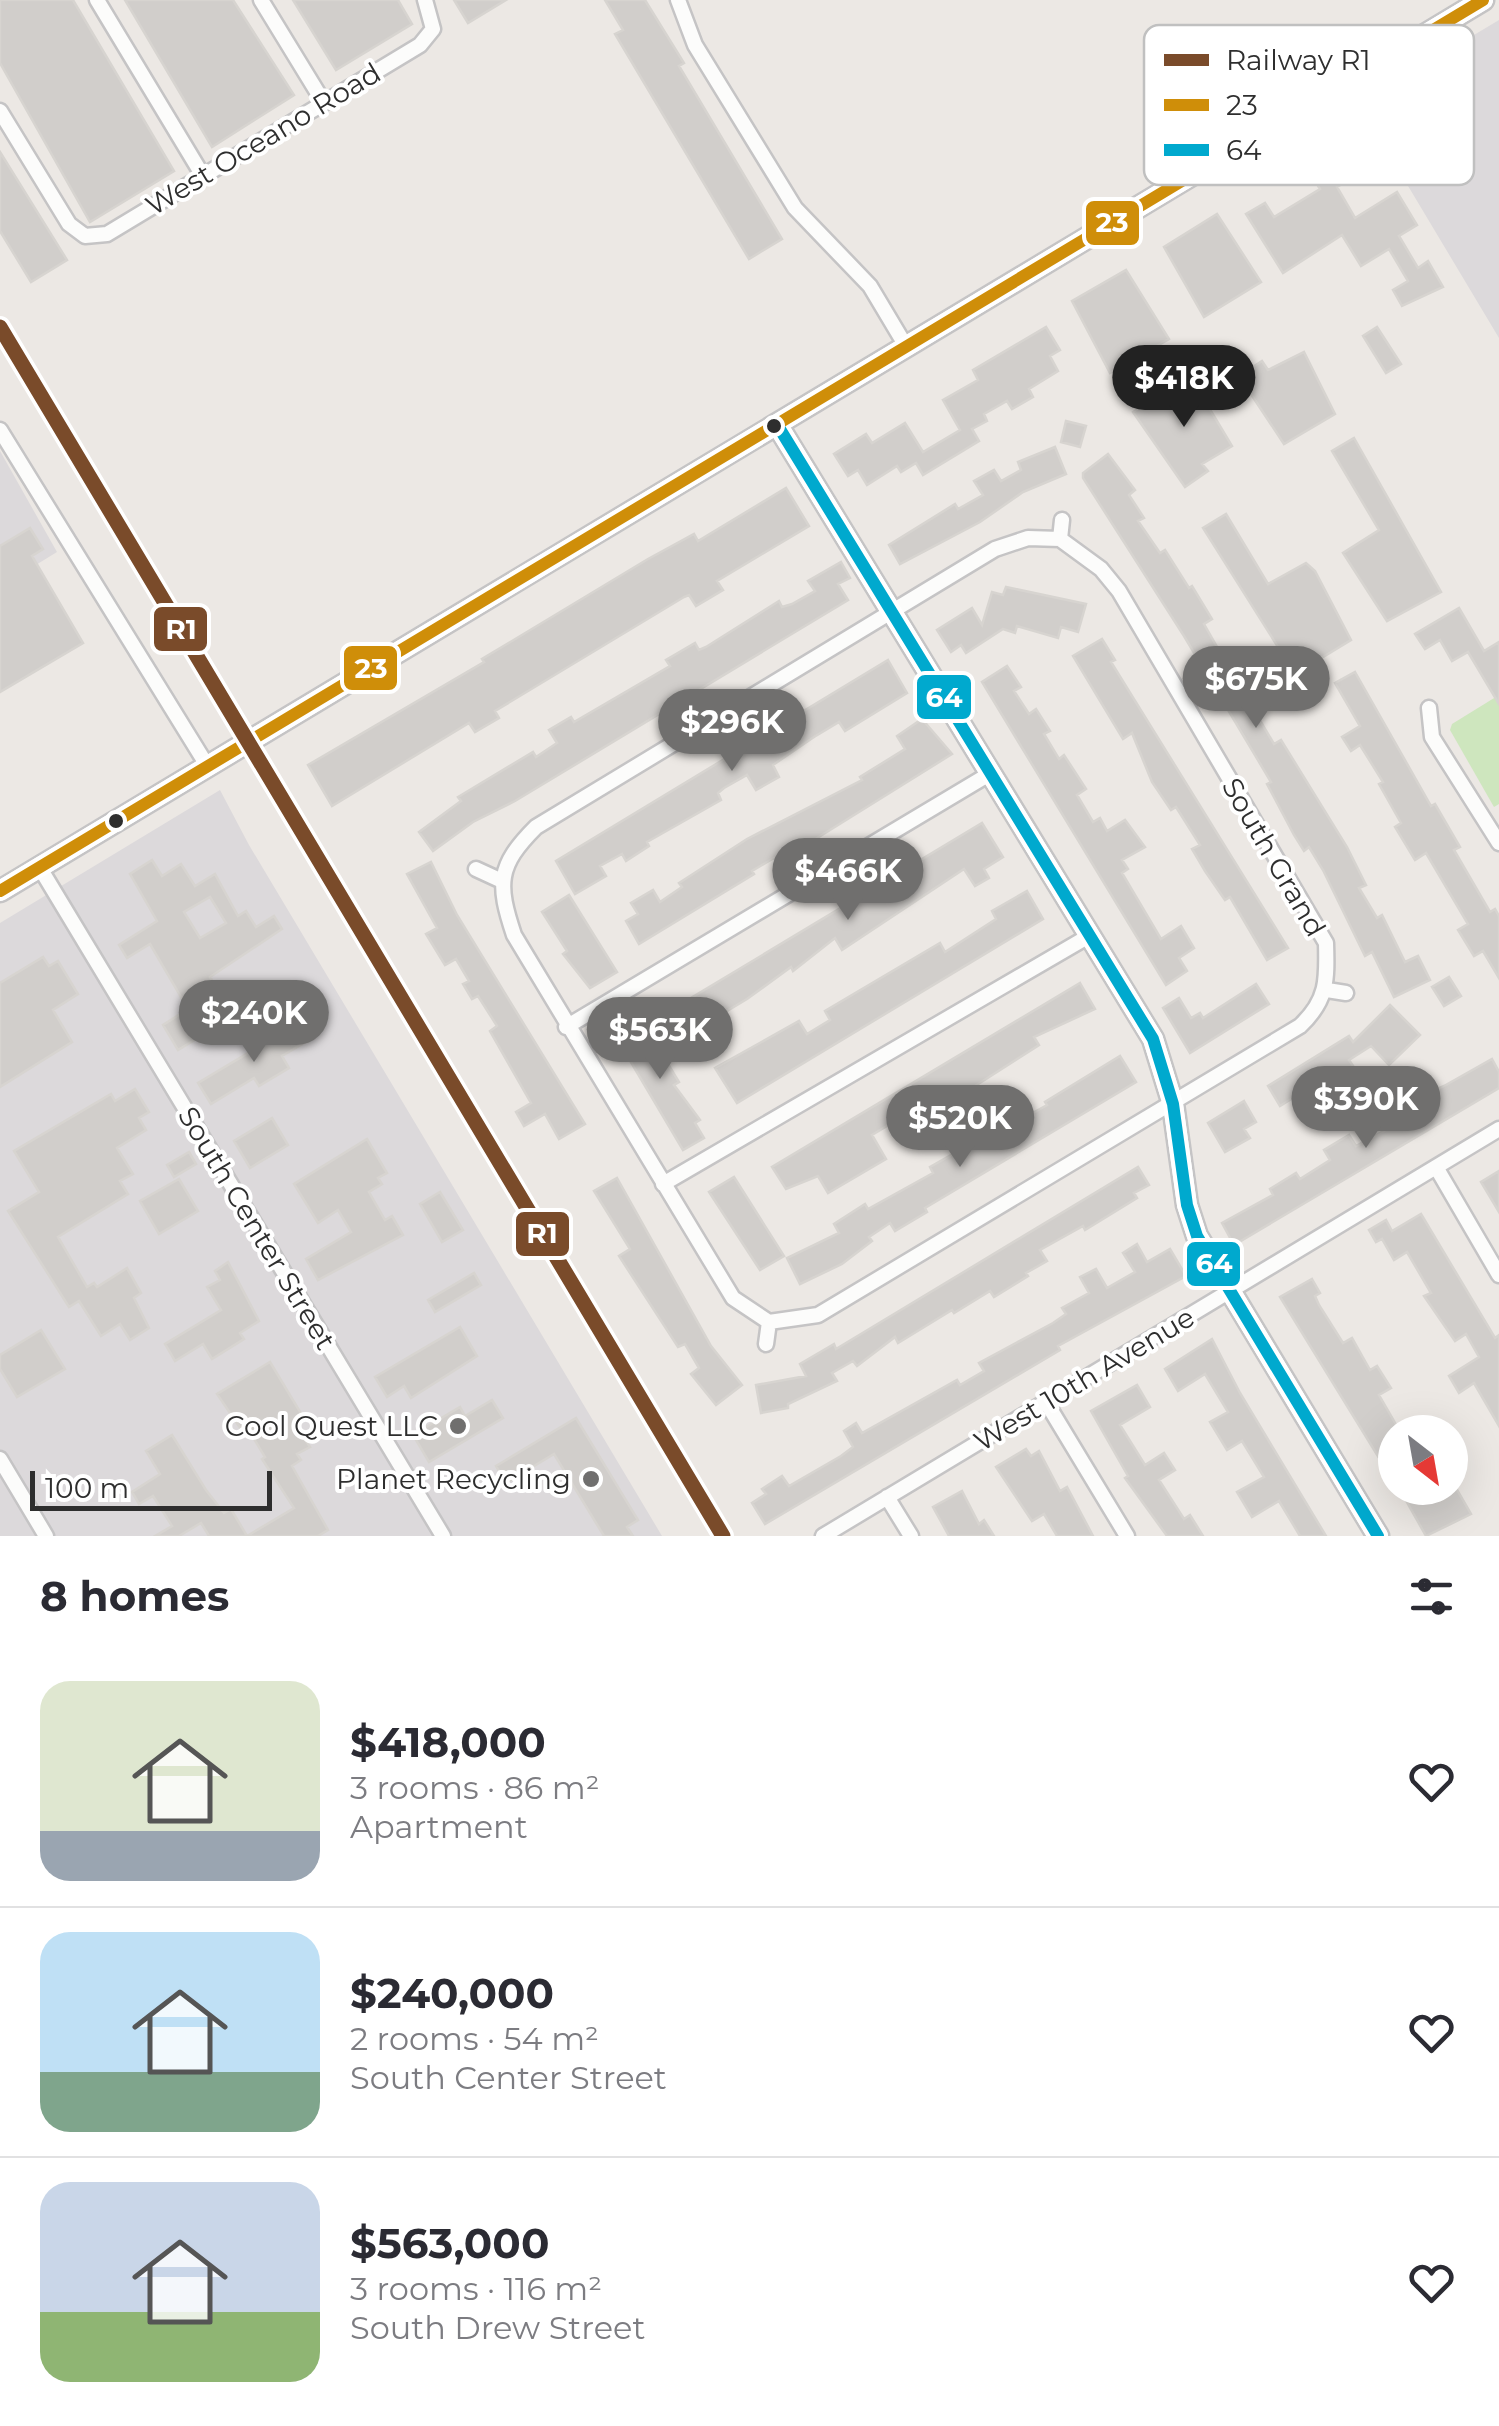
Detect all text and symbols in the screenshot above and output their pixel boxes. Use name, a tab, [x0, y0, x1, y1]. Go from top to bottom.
legend	[1144, 25, 1474, 185]
text: Railway R1	[1226, 43, 1371, 77]
street label: West Oceano Road	[139, 55, 387, 223]
text: 23	[1226, 88, 1258, 122]
text: 64	[1226, 133, 1262, 167]
line badge: 23	[1084, 199, 1141, 247]
text: 23	[1095, 205, 1129, 239]
pin: $418K	[1114, 345, 1254, 430]
text: $418K	[1134, 358, 1234, 397]
unlabelled marker	[764, 416, 784, 436]
line badge: R1	[152, 605, 209, 653]
text: R1	[165, 612, 197, 646]
line badge: 23	[342, 644, 399, 692]
pin: $675K	[1186, 646, 1326, 731]
text: 23	[354, 651, 388, 685]
text: $675K	[1205, 659, 1307, 698]
line badge: 64	[915, 673, 973, 721]
text: 64	[925, 680, 963, 714]
pin: $296K	[662, 689, 802, 774]
text: $296K	[680, 702, 784, 741]
street label: South Grand	[1215, 772, 1333, 942]
unlabelled marker	[106, 811, 126, 831]
pin: $466K	[778, 838, 918, 923]
text: $466K	[794, 851, 902, 890]
pin: $240K	[184, 980, 324, 1065]
text: $240K	[201, 993, 307, 1032]
pin: $563K	[590, 997, 730, 1082]
text: $563K	[609, 1010, 711, 1049]
pin: $390K	[1296, 1066, 1436, 1151]
text: $390K	[1313, 1079, 1419, 1118]
pin: $520K	[890, 1085, 1030, 1170]
text: $520K	[908, 1098, 1012, 1137]
street label: South Center Street	[171, 1100, 343, 1356]
line badge: R1	[514, 1210, 571, 1258]
text: R1	[526, 1216, 558, 1250]
line badge: 64	[1185, 1240, 1242, 1288]
text: 64	[1195, 1246, 1233, 1280]
street label: West 10th Avenue	[968, 1300, 1200, 1458]
place label: Cool Quest LLC	[225, 1409, 438, 1443]
marker: Cool Quest LLC	[447, 1415, 469, 1437]
north arrow	[1378, 1415, 1468, 1505]
map controls	[1378, 1415, 1468, 1505]
place label: Planet Recycling	[336, 1462, 571, 1496]
scale bar	[30, 1466, 272, 1510]
marker: Planet Recycling	[580, 1468, 602, 1490]
text: 100 m	[45, 1471, 129, 1505]
icon: filters	[1404, 1569, 1459, 1624]
text: 8 homes	[40, 1570, 229, 1622]
text: $418,000	[350, 1716, 546, 1768]
icon: home	[120, 1721, 240, 1841]
icon: heart	[1404, 1754, 1459, 1809]
text: 3 rooms · 86 m²	[350, 1768, 599, 1807]
text: Apartment	[350, 1807, 528, 1846]
text: $240,000	[350, 1967, 554, 2019]
icon: home	[120, 1972, 240, 2092]
icon: heart	[1404, 2005, 1459, 2060]
text: 2 rooms · 54 m²	[350, 2019, 599, 2058]
text: South Center Street	[350, 2058, 667, 2097]
text: $563,000	[350, 2217, 549, 2269]
icon: home	[120, 2222, 240, 2342]
icon: heart	[1404, 2255, 1459, 2310]
text: 3 rooms · 116 m²	[350, 2269, 602, 2308]
text: South Drew Street	[350, 2308, 645, 2347]

